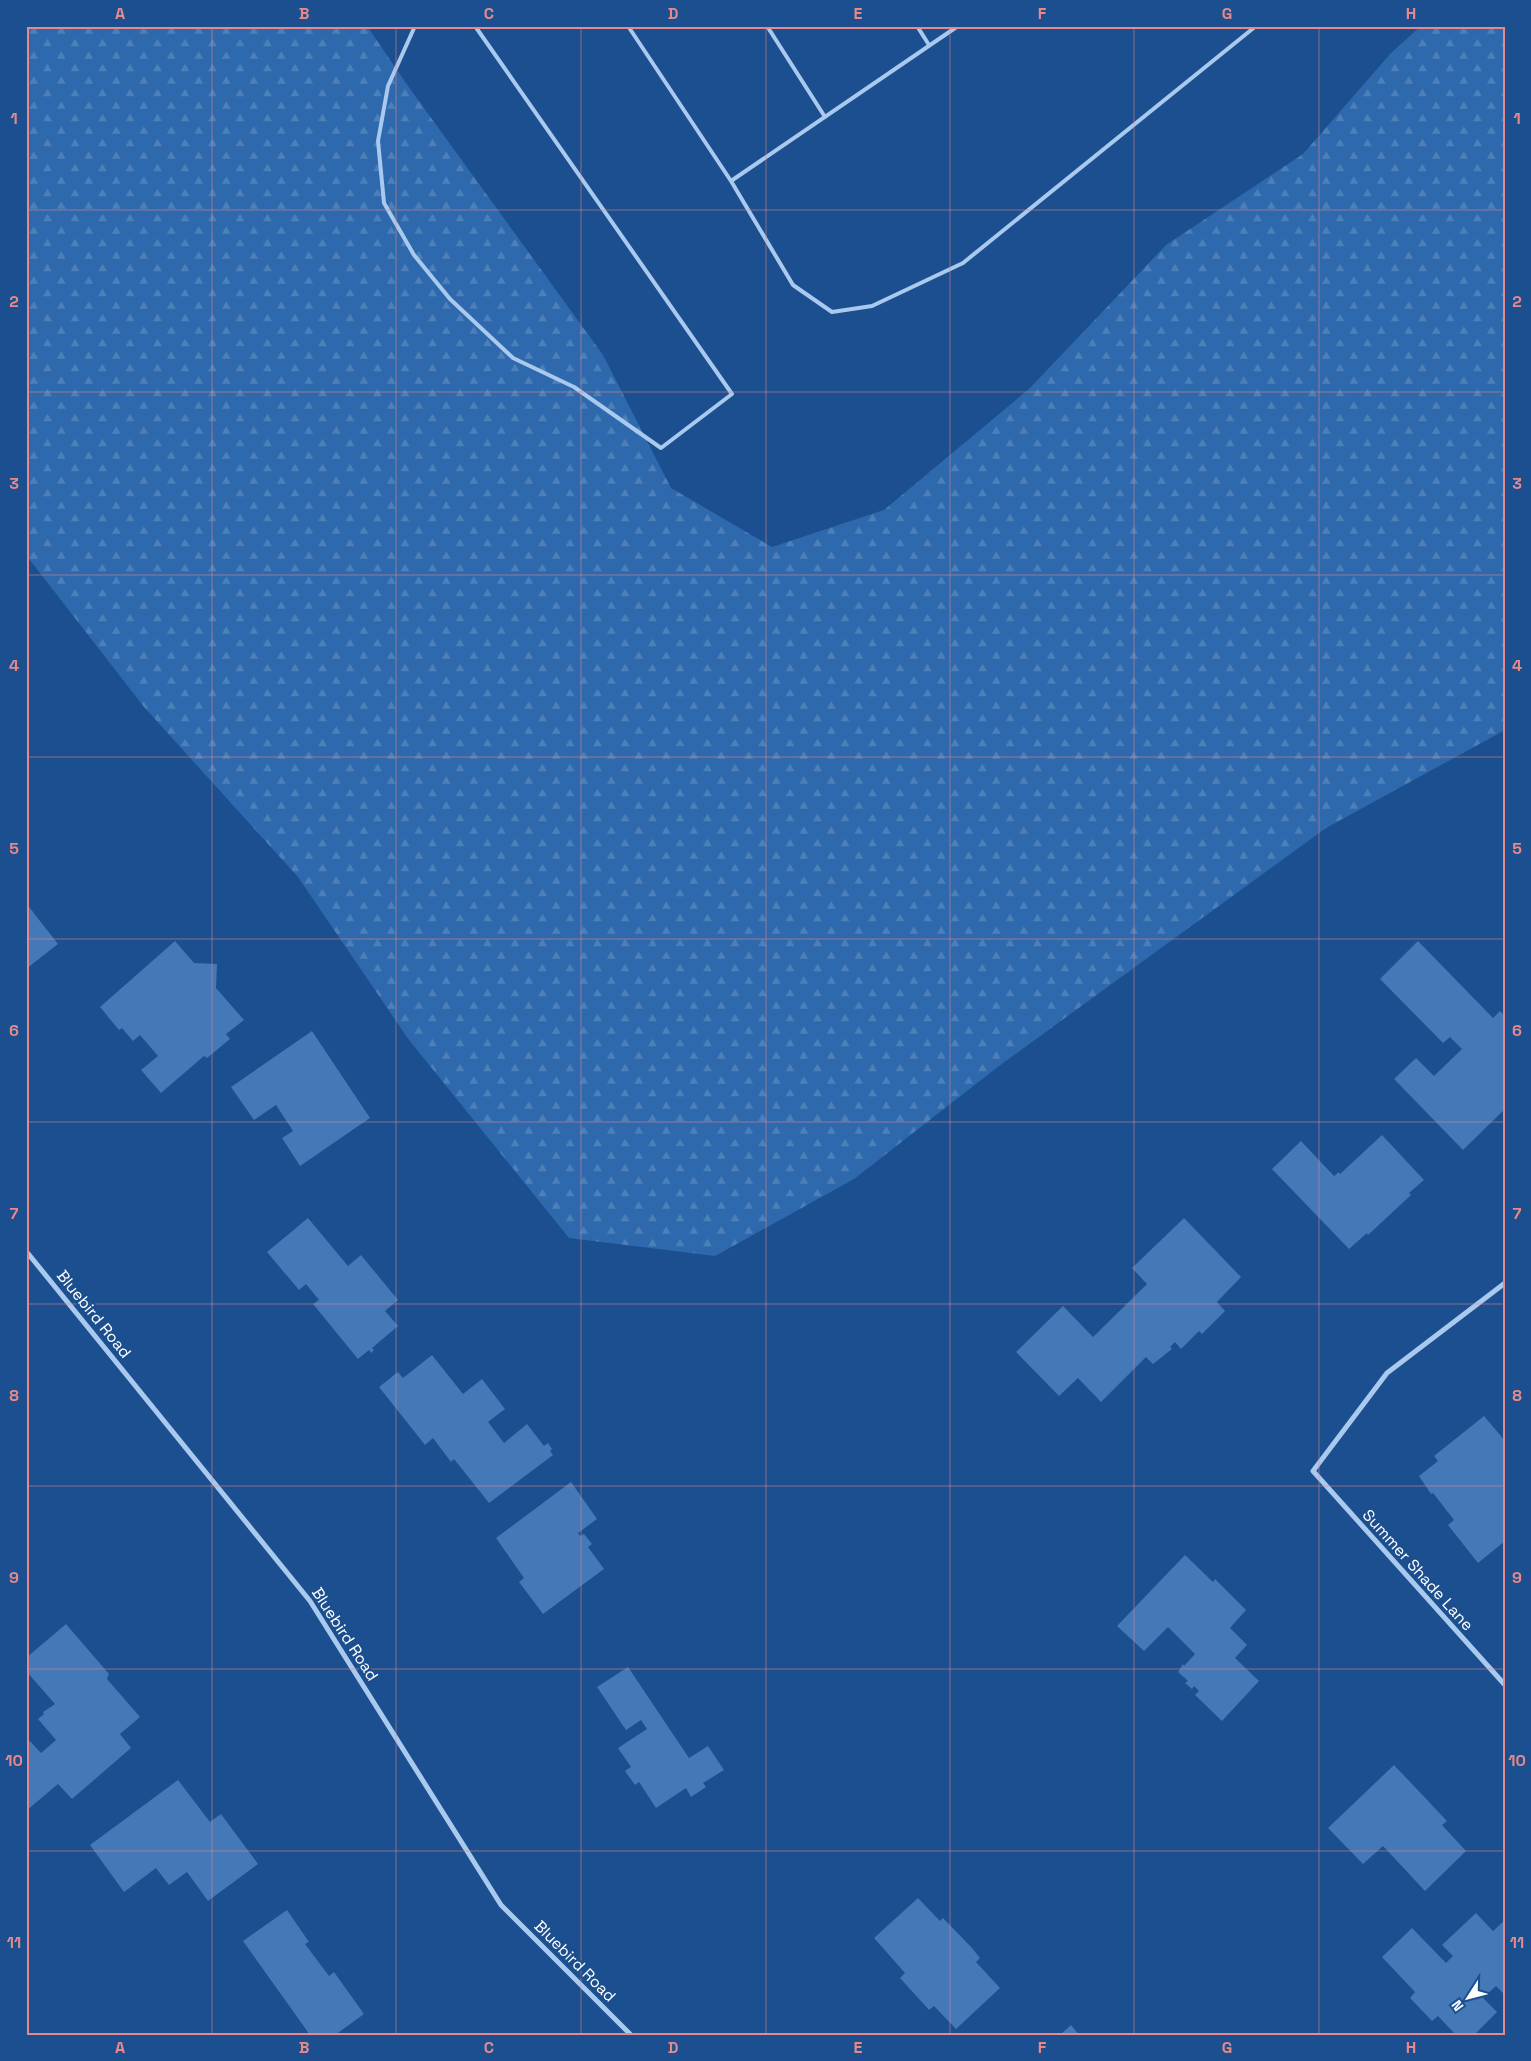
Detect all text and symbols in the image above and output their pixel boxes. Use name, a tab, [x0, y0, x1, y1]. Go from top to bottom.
text: A	[115, 3, 125, 24]
text: B	[299, 3, 309, 24]
text: C	[484, 3, 494, 24]
text: D	[668, 3, 678, 24]
text: E	[854, 3, 863, 24]
text: F	[1038, 3, 1047, 24]
text: G	[1222, 3, 1232, 24]
text: H	[1406, 3, 1416, 24]
text: 1	[10, 108, 18, 129]
text: 1	[1513, 108, 1521, 129]
text: 2	[9, 291, 19, 312]
text: 2	[1512, 291, 1522, 312]
text: 3	[9, 473, 19, 494]
text: 3	[1512, 473, 1522, 494]
text: 4	[9, 655, 19, 676]
text: 4	[1512, 655, 1522, 676]
text: 5	[9, 838, 19, 859]
text: 5	[1512, 838, 1522, 859]
text: 6	[9, 1020, 19, 1041]
text: 6	[1512, 1020, 1522, 1041]
text: 7	[10, 1203, 19, 1224]
text: 7	[1513, 1203, 1522, 1224]
street label: Bluebird Road	[52, 1266, 136, 1362]
text: 8	[9, 1385, 19, 1406]
text: 8	[1512, 1385, 1522, 1406]
street label: Summer Shade Lane	[1358, 1505, 1478, 1635]
text: 9	[9, 1567, 19, 1588]
text: 9	[1512, 1567, 1522, 1588]
street label: Bluebird Road	[307, 1583, 383, 1685]
text: 10	[5, 1750, 23, 1771]
text: 10	[1508, 1750, 1526, 1771]
street label: Bluebird Road	[530, 1916, 620, 2006]
text: 11	[7, 1932, 21, 1953]
text: 11	[1510, 1932, 1524, 1953]
north arrow	[1444, 1974, 1494, 2024]
text: N	[1447, 1997, 1468, 2015]
text: A	[115, 2037, 125, 2058]
text: B	[299, 2037, 309, 2058]
text: C	[484, 2037, 494, 2058]
text: D	[668, 2037, 678, 2058]
text: E	[854, 2037, 863, 2058]
text: F	[1038, 2037, 1047, 2058]
text: G	[1222, 2037, 1232, 2058]
text: H	[1406, 2037, 1416, 2058]

